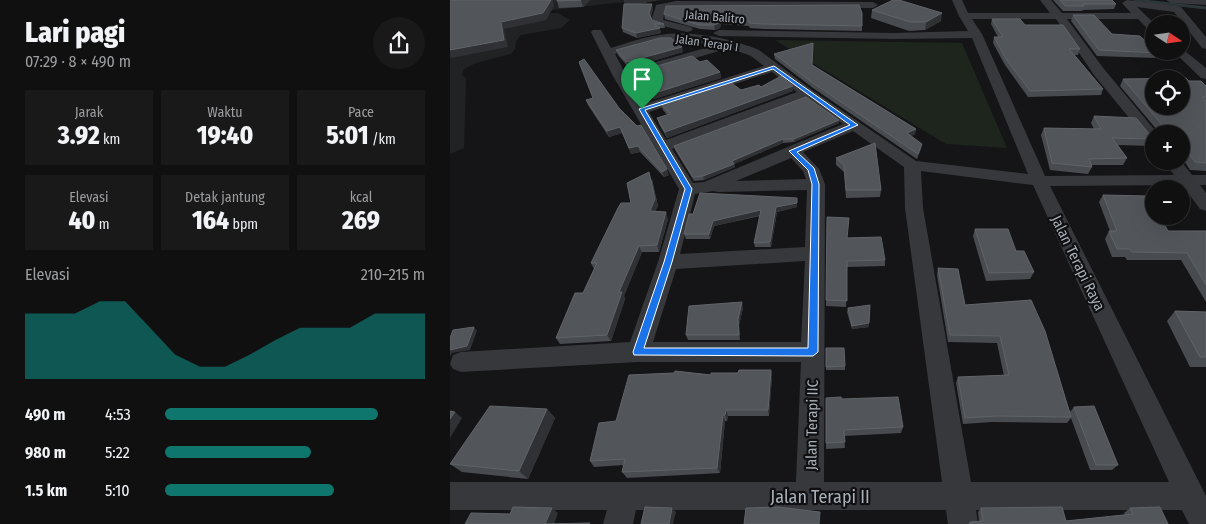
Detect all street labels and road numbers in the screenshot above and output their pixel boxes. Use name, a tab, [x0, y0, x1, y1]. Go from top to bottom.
street label: Jalan Balitro	[685, 7, 745, 27]
street label: Jalan Terapi I	[675, 32, 739, 54]
street label: Jalan Terapi Raya	[1047, 212, 1109, 314]
street label: Jalan Terapi IIC	[802, 379, 822, 470]
street label: Jalan Terapi II	[770, 486, 870, 508]

